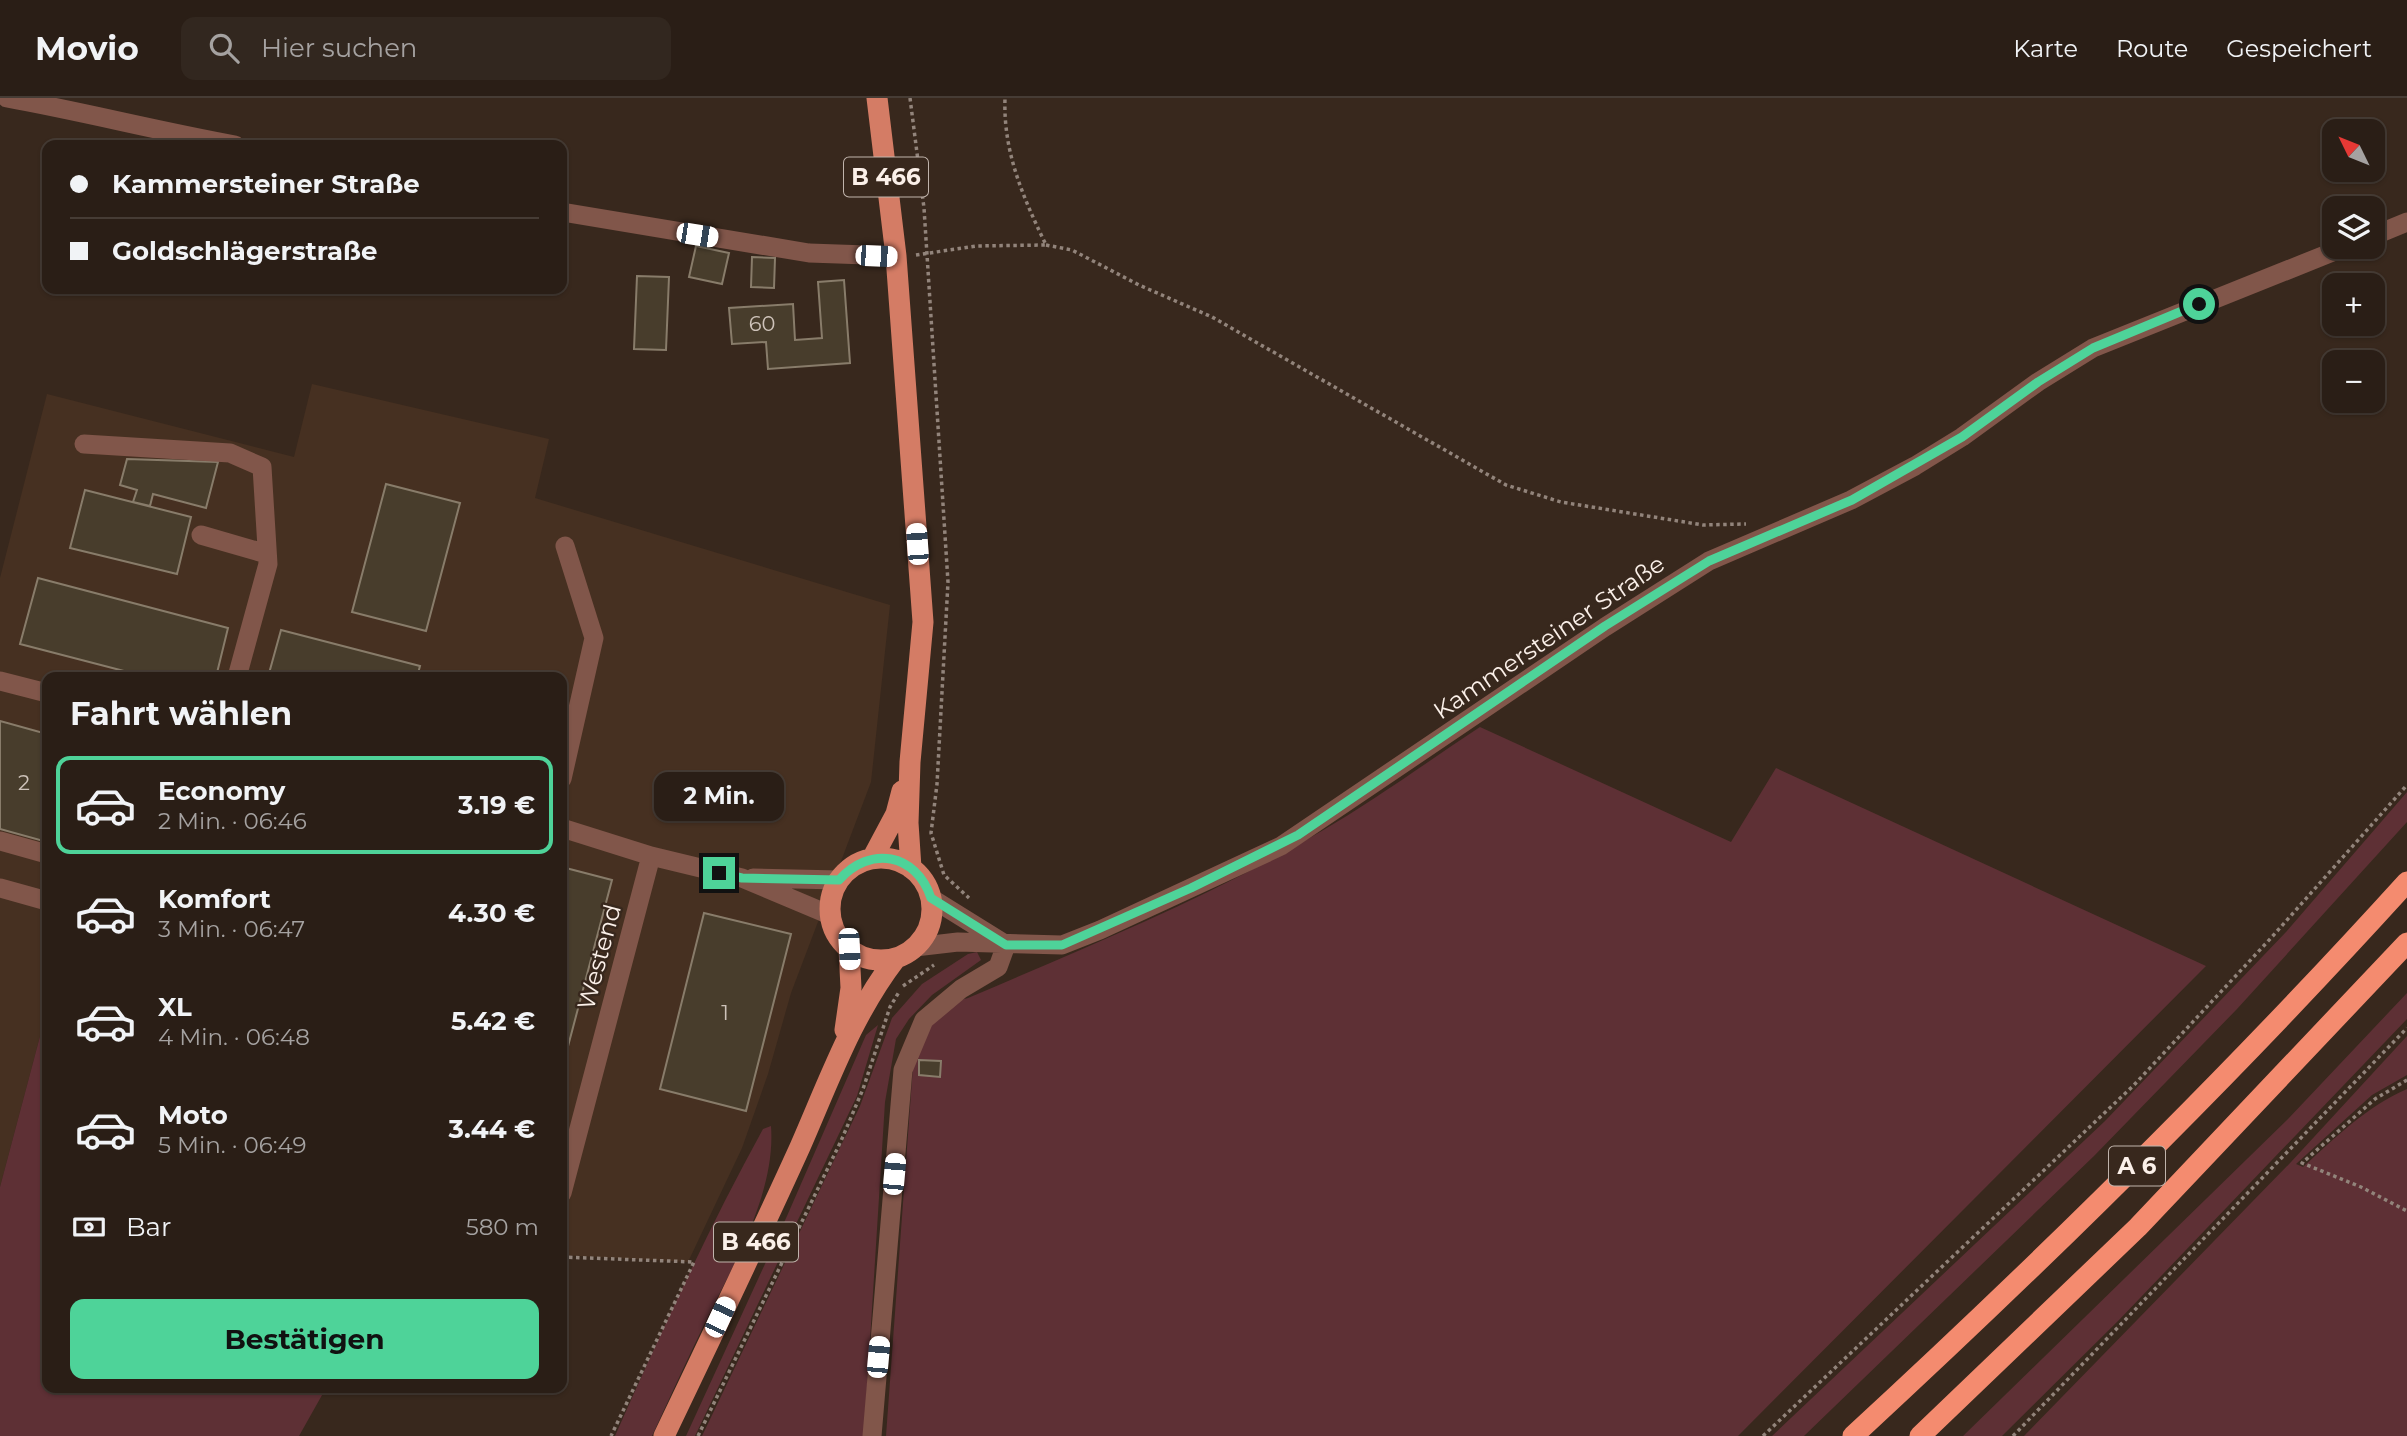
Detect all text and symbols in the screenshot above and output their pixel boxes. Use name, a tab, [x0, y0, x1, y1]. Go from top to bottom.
search box	[181, 17, 671, 80]
text: Movio	[35, 28, 139, 68]
icon: search	[205, 29, 243, 67]
text: Hier suchen	[261, 32, 417, 64]
text: Karte	[2013, 34, 2078, 63]
text: Route	[2116, 34, 2188, 63]
text: Gespeichert	[2226, 34, 2372, 63]
north arrow	[2322, 119, 2385, 182]
map controls	[2322, 119, 2385, 413]
road number: B 466	[844, 158, 928, 197]
text: Kammersteiner Straße	[112, 168, 420, 200]
button: layers	[2322, 196, 2385, 259]
car	[675, 221, 720, 249]
text: Goldschlägerstraße	[112, 235, 378, 267]
car	[855, 245, 898, 267]
button: +	[2322, 273, 2385, 336]
route start	[2183, 288, 2215, 320]
house number: 60	[749, 311, 775, 336]
button: −	[2322, 350, 2385, 413]
car	[906, 522, 929, 566]
street label: Kammersteiner Straße	[1428, 549, 1670, 725]
text: Fahrt wählen	[70, 694, 292, 733]
house number: 2	[18, 770, 30, 795]
callout: 2 Min.	[654, 772, 784, 820]
icon: car	[74, 774, 137, 837]
text: Economy	[158, 775, 285, 807]
text: 2 Min.	[684, 782, 754, 810]
text: 3.19 €	[458, 789, 535, 821]
text: 2 Min. · 06:46	[158, 807, 307, 835]
route end	[703, 857, 735, 889]
icon: car	[74, 882, 137, 945]
text: Komfort	[158, 883, 271, 915]
text: 4.30 €	[448, 897, 535, 929]
street label: Westend	[571, 901, 627, 1013]
text: 3 Min. · 06:47	[158, 915, 305, 943]
car	[838, 927, 861, 971]
icon: car	[74, 990, 137, 1053]
text: XL	[158, 991, 192, 1023]
house number: 1	[721, 1000, 729, 1025]
text: 5.42 €	[451, 1005, 535, 1037]
text: 4 Min. · 06:48	[158, 1023, 310, 1051]
icon: car	[74, 1098, 137, 1161]
text: Moto	[158, 1099, 228, 1131]
text: 3.44 €	[449, 1113, 535, 1145]
text: 5 Min. · 06:49	[158, 1131, 307, 1159]
road number: A 6	[2109, 1147, 2165, 1186]
car	[882, 1152, 907, 1196]
icon: cash	[70, 1208, 108, 1246]
text: Bar	[126, 1211, 171, 1243]
text: 580 m	[466, 1213, 539, 1241]
road number: B 466	[714, 1222, 798, 1261]
car	[702, 1294, 739, 1340]
button: Bestätigen	[70, 1299, 539, 1379]
car	[866, 1335, 891, 1379]

